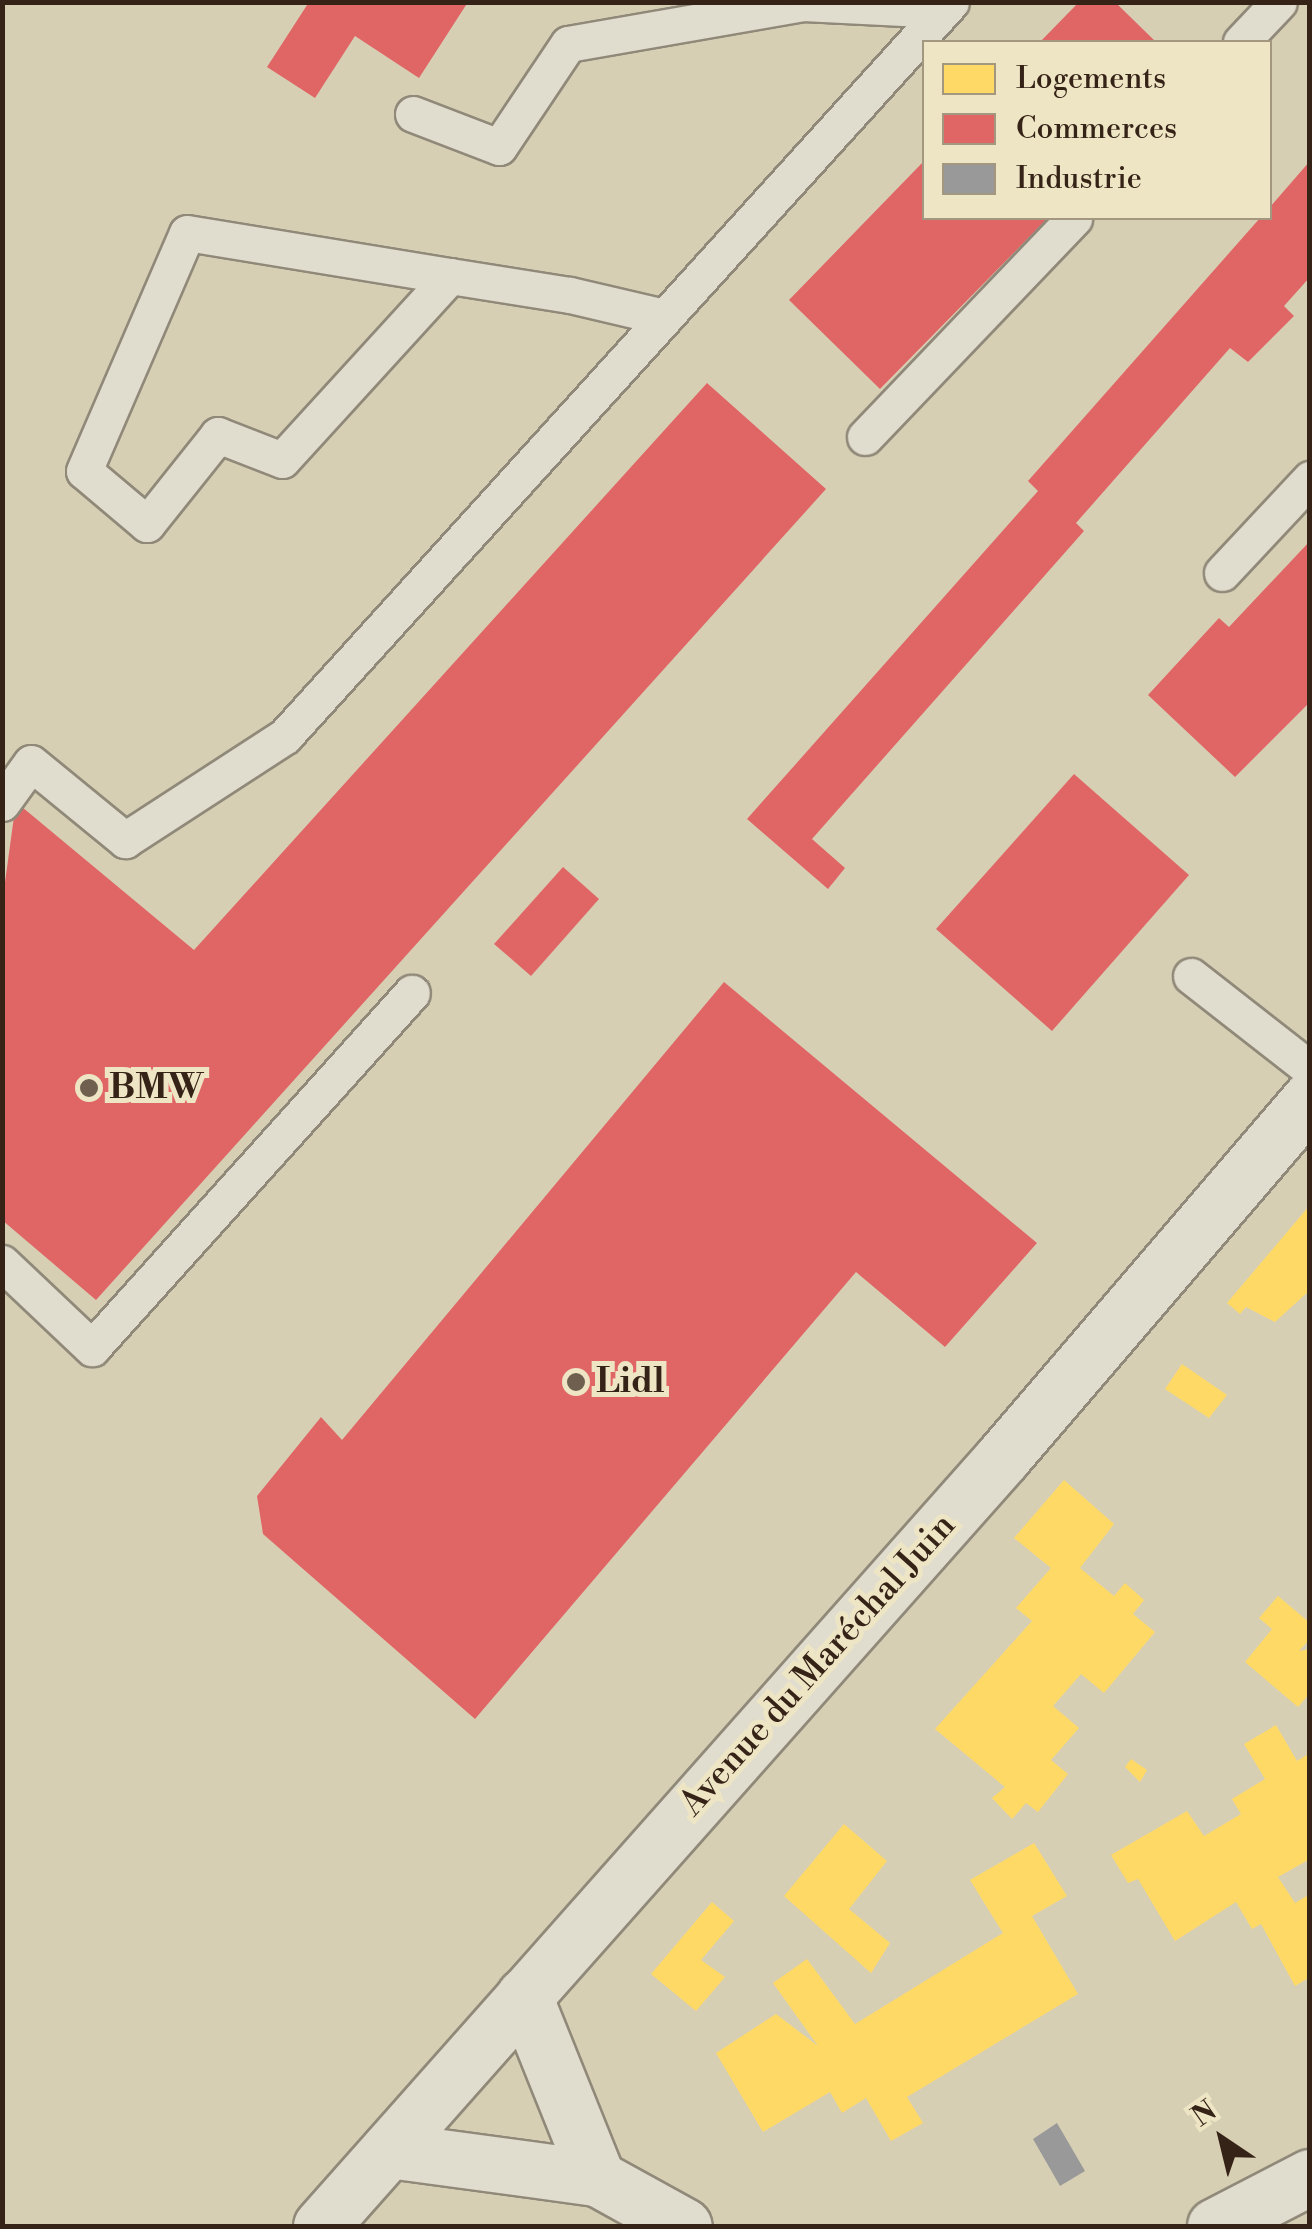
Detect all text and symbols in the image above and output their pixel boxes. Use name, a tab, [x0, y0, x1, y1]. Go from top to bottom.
legend	[922, 40, 1272, 220]
text: Logements	[1016, 60, 1166, 98]
text: Commerces	[1016, 110, 1177, 148]
text: Industrie	[1016, 160, 1142, 198]
place label: BMW	[109, 1067, 203, 1109]
marker: BMW	[78, 1077, 100, 1099]
place label: Lidl	[596, 1361, 665, 1403]
marker: Lidl	[565, 1371, 587, 1393]
street label: Avenue du Maréchal Juin	[671, 1505, 965, 1825]
north arrow	[1172, 2089, 1272, 2189]
text: N	[1185, 2093, 1224, 2135]

